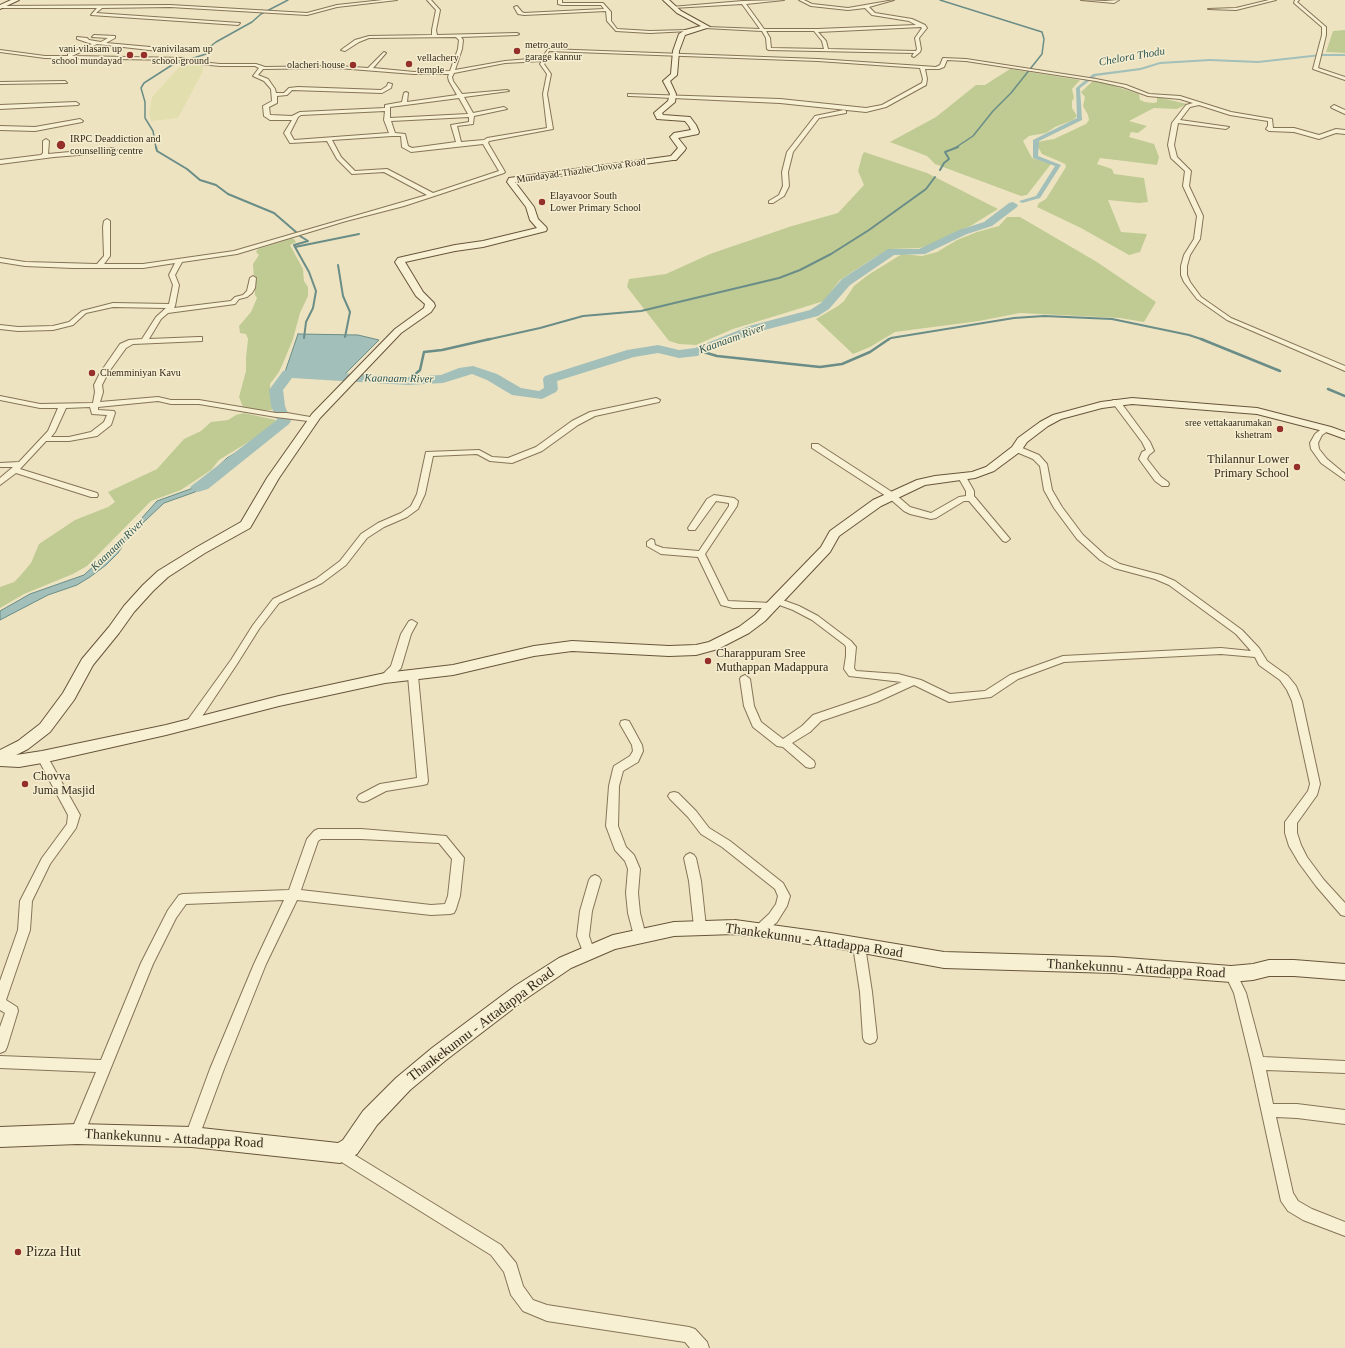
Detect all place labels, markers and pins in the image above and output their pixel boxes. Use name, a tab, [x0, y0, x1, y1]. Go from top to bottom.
place label: metro auto garage kannur	[525, 39, 582, 62]
place label: vani vilasam up school mundayad	[52, 43, 122, 66]
place label: vanivilasam up school ground	[152, 43, 213, 66]
marker: metro auto garage kannur	[512, 46, 522, 56]
marker: vani vilasam up school mundayad	[125, 50, 135, 60]
marker: vanivilasam up school ground	[139, 50, 149, 60]
place label: vellachery temple	[417, 52, 459, 76]
place label: olacheri house	[287, 59, 345, 71]
marker: vellachery temple	[404, 59, 414, 69]
marker: olacheri house	[348, 60, 358, 70]
place label: IRPC Deaddiction and counselling centre	[70, 133, 161, 156]
marker: IRPC Deaddiction and counselling centre	[55, 139, 67, 151]
place label: Elayavoor South Lower Primary School	[550, 190, 641, 214]
marker: Elayavoor South Lower Primary School	[537, 197, 547, 207]
place label: Chemminiyan Kavu	[100, 367, 181, 379]
marker: Chemminiyan Kavu	[87, 368, 97, 378]
place label: sree vettakaarumakan kshetram	[1185, 417, 1272, 440]
marker: sree vettakaarumakan kshetram	[1275, 424, 1285, 434]
place label: Thilannur Lower Primary School	[1207, 453, 1289, 481]
marker: Thilannur Lower Primary School	[1292, 462, 1302, 472]
place label: Charappuram Sree Muthappan Madappura	[716, 647, 828, 675]
marker: Charappuram Sree Muthappan Madappura	[703, 656, 713, 666]
place label: Chovva Juma Masjid	[33, 770, 95, 798]
marker: Chovva Juma Masjid	[20, 779, 30, 789]
place label: Pizza Hut	[26, 1244, 81, 1260]
marker: Pizza Hut	[13, 1247, 23, 1257]

